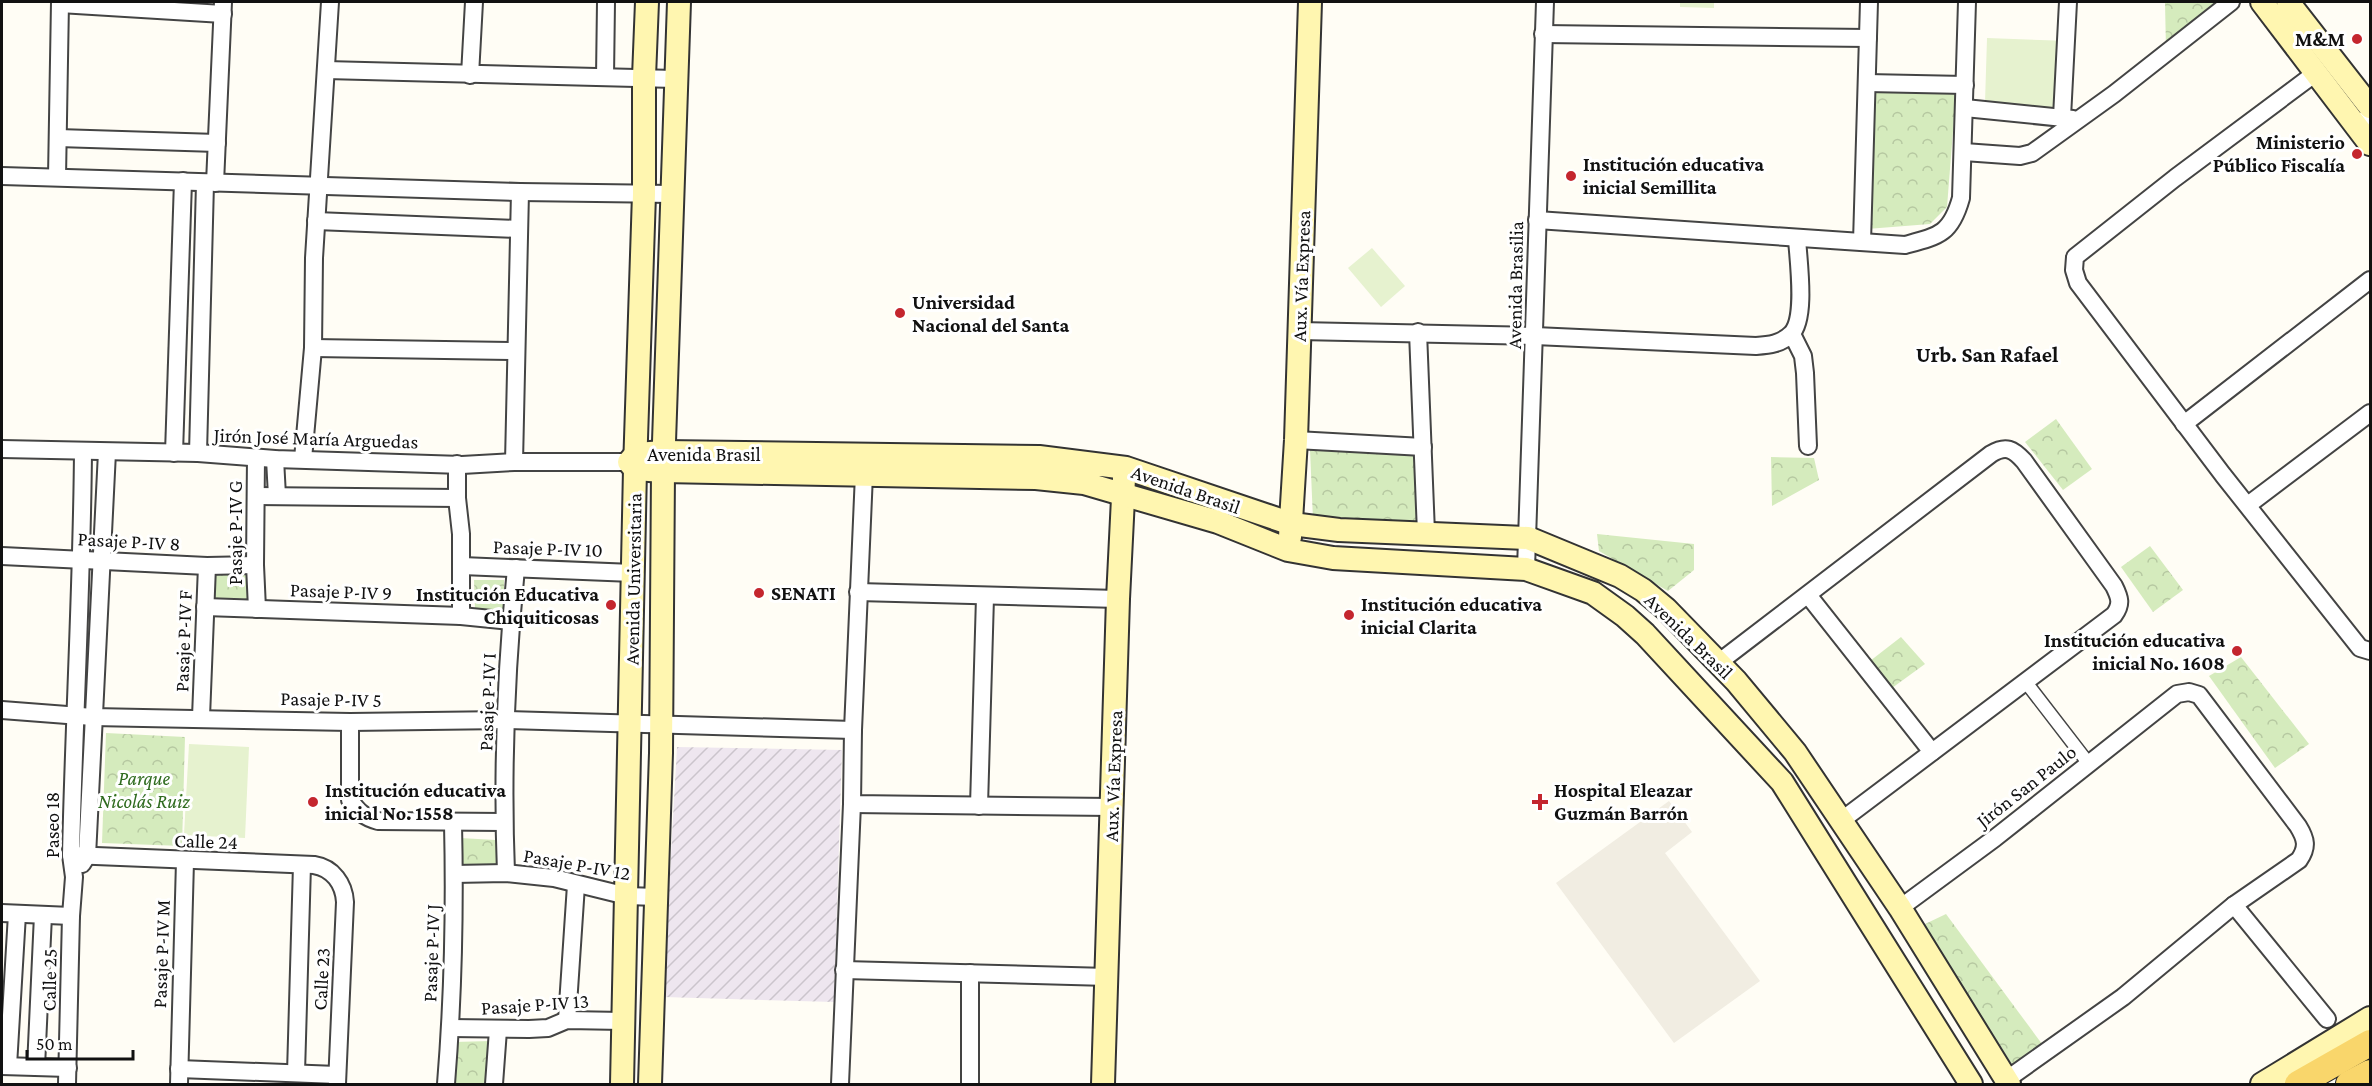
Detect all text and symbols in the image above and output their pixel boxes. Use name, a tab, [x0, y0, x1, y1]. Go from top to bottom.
place label: M&M	[2295, 28, 2345, 50]
marker: M&M	[2350, 32, 2364, 46]
place label: Ministerio Público Fiscalía	[2213, 131, 2345, 176]
marker: Ministerio Público Fiscalía	[2350, 147, 2364, 161]
place label: Institución educativa inicial Semillita	[1583, 153, 1764, 198]
marker: Institución educativa inicial Semillita	[1564, 169, 1578, 183]
street label: Aux. Vía Expresa	[1288, 210, 1315, 342]
street label: Avenida Brasilia	[1503, 221, 1527, 349]
place label: Universidad Nacional del Santa	[912, 291, 1069, 336]
marker: Universidad Nacional del Santa	[893, 306, 907, 320]
district label: Urb. San Rafael	[1916, 342, 2059, 367]
street label: Jirón José María Arguedas	[211, 423, 419, 454]
street label: Avenida Brasil	[647, 443, 761, 465]
street label: Avenida Brasil	[1129, 460, 1243, 518]
street label: Pasaje P-IV G	[224, 481, 247, 585]
street label: Avenida Universitaria	[620, 493, 646, 665]
street label: Pasaje P-IV 8	[77, 527, 181, 556]
street label: Pasaje P-IV 10	[493, 535, 603, 562]
street label: Pasaje P-IV 9	[290, 578, 392, 605]
place label: SENATI	[771, 582, 836, 604]
place label: Institución Educativa Chiquiticosas	[416, 583, 599, 628]
marker: SENATI	[752, 586, 766, 600]
street label: Avenida Brasil	[1641, 589, 1737, 683]
street label: Pasaje P-IV F	[170, 590, 197, 692]
place label: Institución educativa inicial Clarita	[1361, 593, 1542, 638]
marker: Institución Educativa Chiquiticosas	[604, 598, 618, 612]
marker: Institución educativa inicial Clarita	[1342, 608, 1356, 622]
place label: Institución educativa inicial No. 1608	[2044, 629, 2225, 674]
marker: Institución educativa inicial No. 1608	[2230, 644, 2244, 658]
street label: Pasaje P-IV I	[474, 653, 501, 751]
street label: Pasaje P-IV 5	[280, 687, 382, 712]
street label: Aux. Vía Expresa	[1100, 710, 1127, 842]
street label: Jirón San Paulo	[1970, 740, 2081, 834]
park label: Parque Nicolás Ruiz	[98, 767, 190, 812]
place label: Institución educativa inicial No. 1558	[325, 779, 506, 824]
place label: Hospital Eleazar Guzmán Barrón	[1554, 779, 1693, 824]
street label: Paseo 18	[41, 792, 63, 858]
marker: Hospital Eleazar Guzmán Barrón	[1531, 793, 1549, 811]
marker: Institución educativa inicial No. 1558	[306, 795, 320, 809]
street label: Calle 24	[174, 829, 238, 853]
street label: Pasaje P-IV 12	[522, 844, 632, 885]
street label: Pasaje P-IV M	[148, 899, 175, 1009]
street label: Pasaje P-IV J	[418, 904, 445, 1002]
street label: Calle 23	[308, 947, 334, 1011]
street label: Calle 25	[37, 948, 61, 1012]
street label: Pasaje P-IV 13	[480, 989, 590, 1020]
scale bar	[27, 1023, 134, 1061]
text: 50 m	[36, 1034, 73, 1054]

